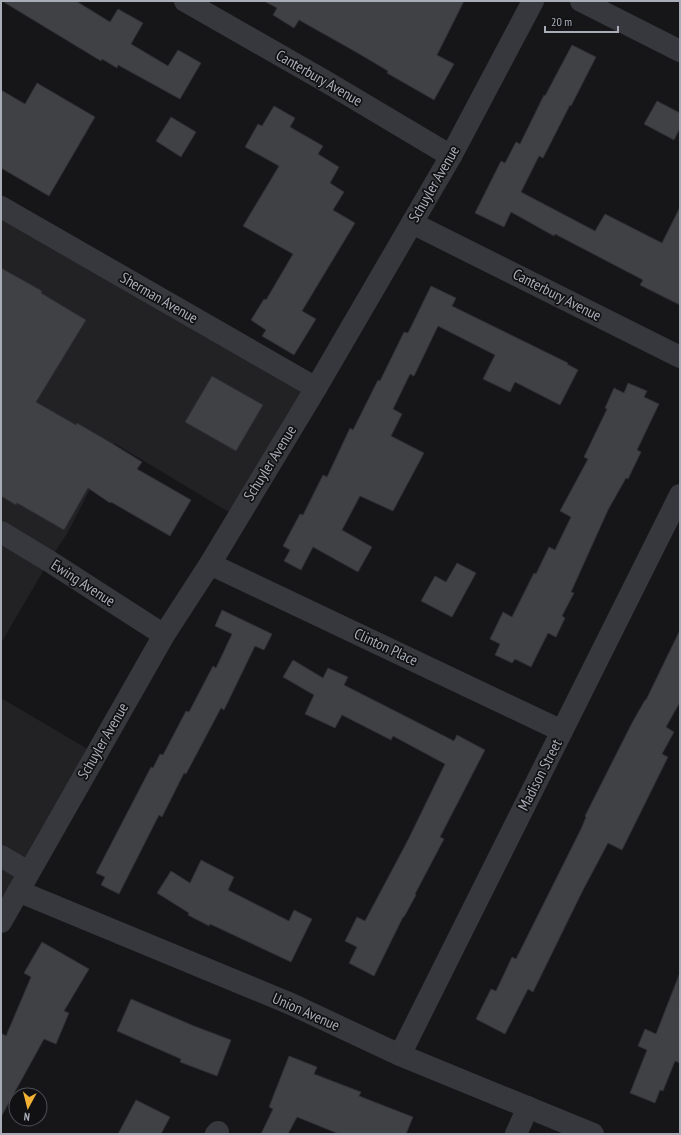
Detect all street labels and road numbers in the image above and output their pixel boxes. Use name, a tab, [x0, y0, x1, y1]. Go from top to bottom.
street label: Canterbury Avenue	[273, 45, 366, 110]
street label: Schuyler Avenue	[404, 142, 463, 225]
street label: Canterbury Avenue	[510, 264, 605, 325]
street label: Sherman Avenue	[117, 268, 201, 327]
street label: Schuyler Avenue	[239, 422, 300, 504]
street label: Ewing Avenue	[48, 555, 119, 610]
street label: Clinton Place	[351, 624, 421, 670]
street label: Schuyler Avenue	[73, 699, 132, 782]
street label: Madison Street	[513, 736, 566, 814]
street label: Union Avenue	[270, 988, 343, 1035]

